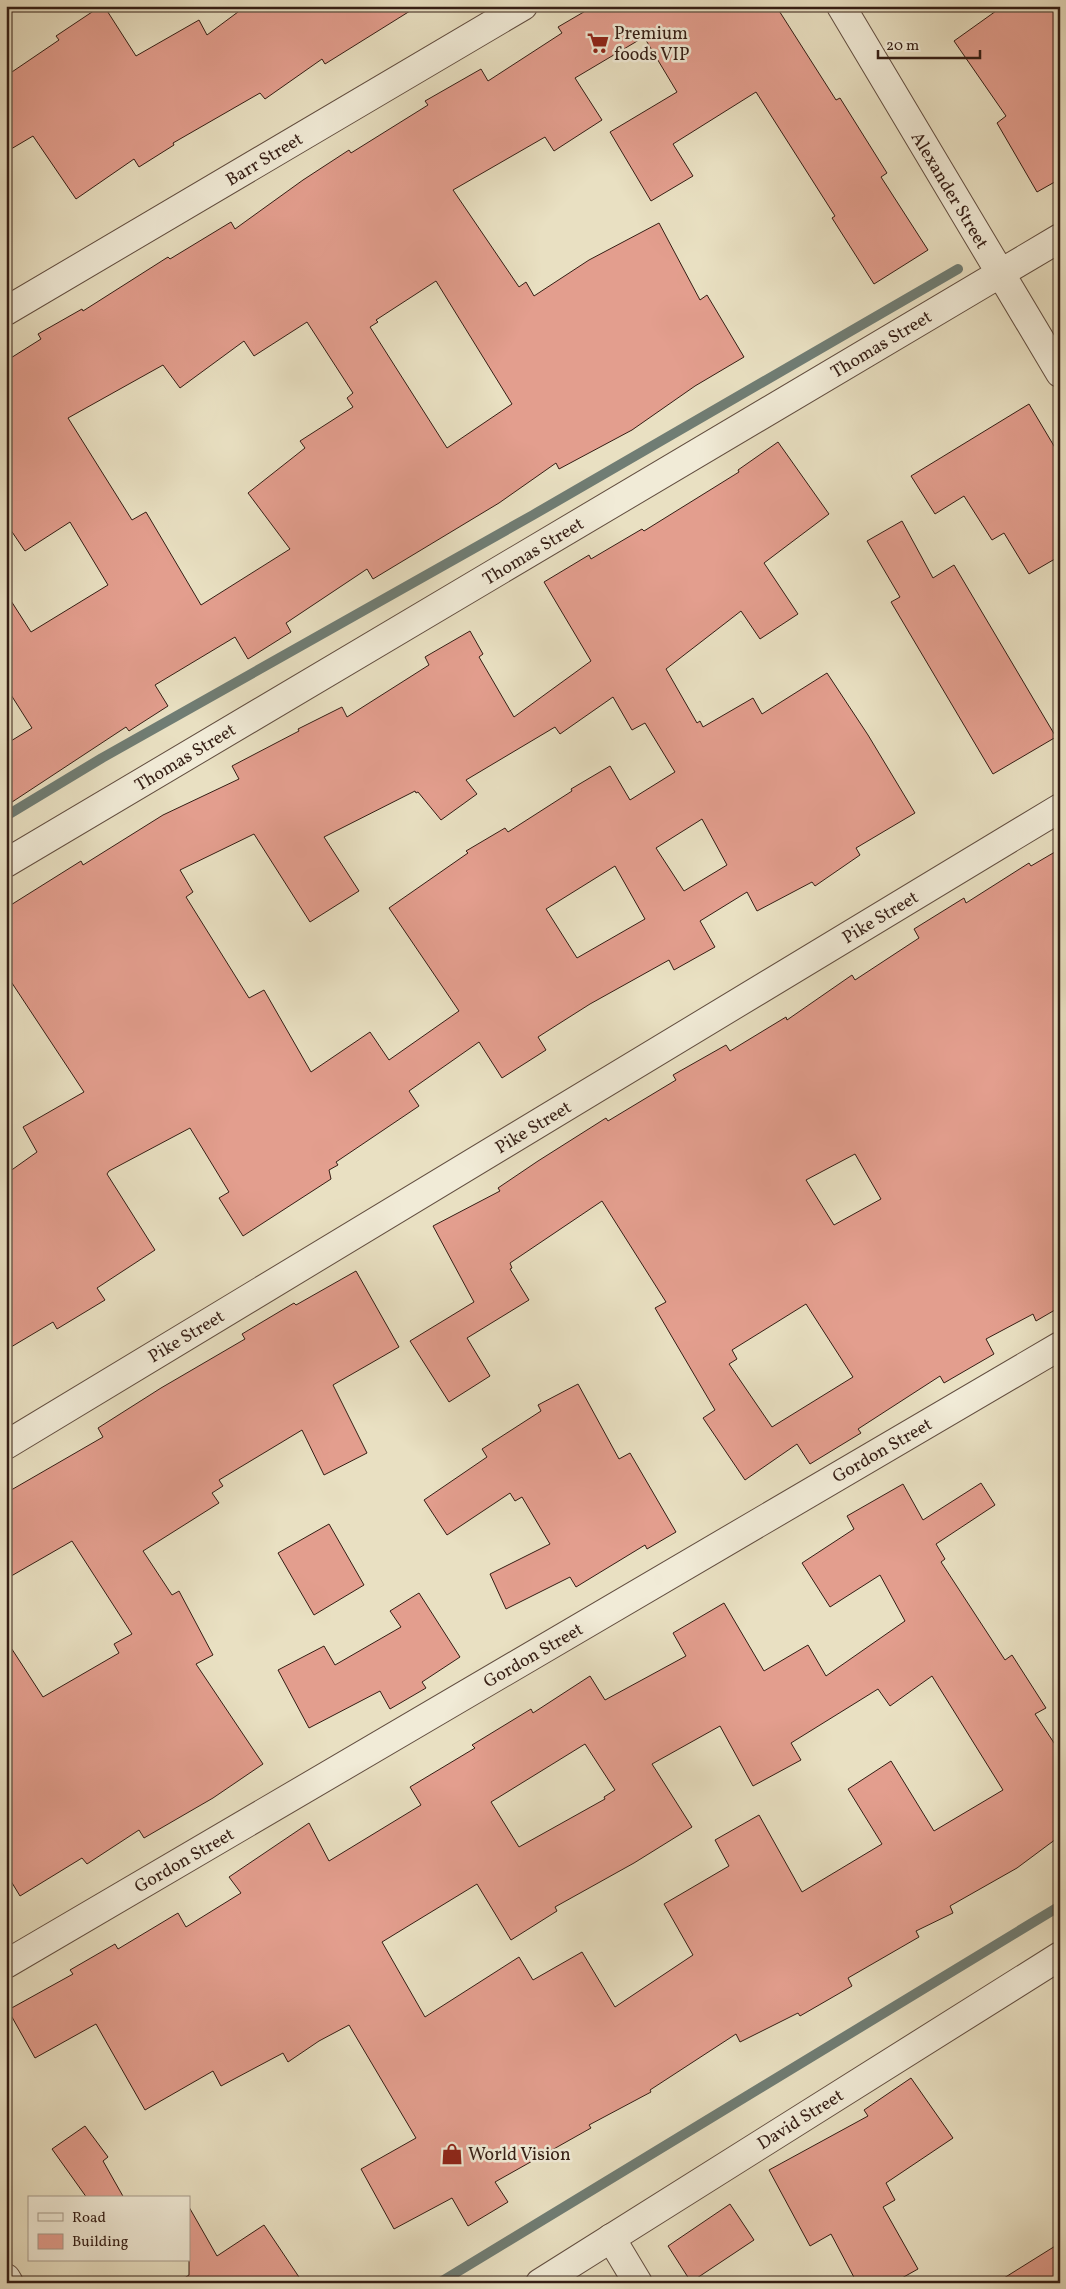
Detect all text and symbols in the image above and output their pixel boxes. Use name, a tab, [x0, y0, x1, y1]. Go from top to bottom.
place label: Premium foods VIP	[614, 22, 689, 68]
scale bar	[878, 28, 981, 60]
supermarket icon: Premium foods VIP	[585, 30, 611, 56]
text: 20 m	[886, 36, 919, 57]
street label: Barr Street	[221, 127, 308, 193]
street label: Alexander Street	[904, 127, 994, 254]
street label: Thomas Street	[827, 305, 937, 385]
street label: Thomas Street	[479, 512, 589, 592]
street label: Thomas Street	[131, 718, 241, 798]
street label: Pike Street	[838, 886, 924, 951]
street label: Pike Street	[491, 1096, 577, 1161]
street label: Pike Street	[144, 1305, 230, 1370]
street label: Gordon Street	[828, 1413, 937, 1490]
street label: Gordon Street	[479, 1618, 588, 1695]
street label: Gordon Street	[130, 1823, 239, 1900]
street label: David Street	[753, 2084, 849, 2157]
shop icon: World Vision	[439, 2141, 465, 2167]
place label: World Vision	[468, 2143, 571, 2168]
legend	[28, 2196, 190, 2262]
text: Road	[72, 2208, 106, 2229]
text: Building	[72, 2232, 129, 2253]

